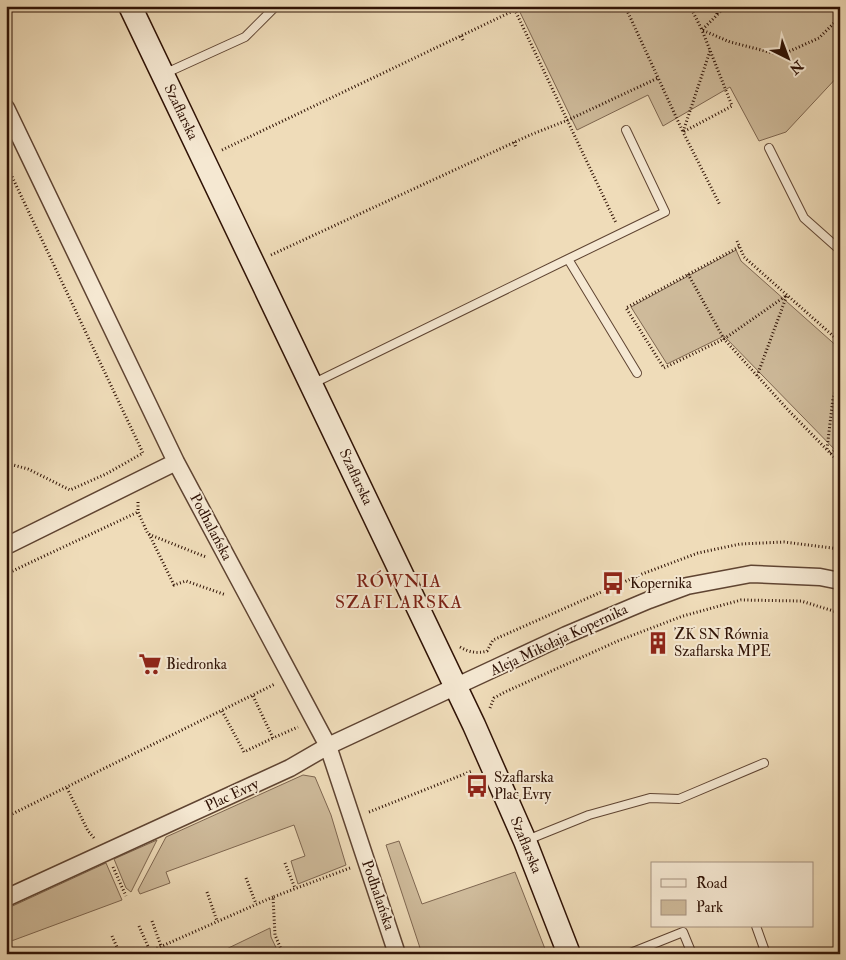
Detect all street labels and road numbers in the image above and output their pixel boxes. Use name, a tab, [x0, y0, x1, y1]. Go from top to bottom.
street label: Szaflarska	[159, 81, 203, 144]
street label: Szaflarska	[335, 446, 378, 509]
street label: Podhalańska	[185, 490, 237, 564]
street label: Aleja Mikołaja Kopernika	[486, 599, 632, 682]
street label: Plac Evry	[202, 774, 262, 816]
street label: Szaflarska	[506, 814, 547, 877]
street label: Podhalańska	[357, 857, 399, 933]

